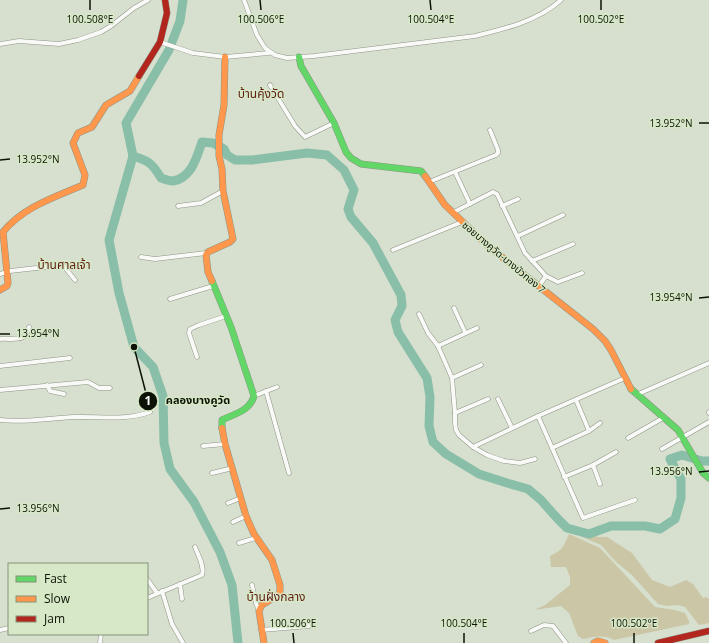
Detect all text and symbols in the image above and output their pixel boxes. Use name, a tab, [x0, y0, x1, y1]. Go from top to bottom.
text: 100.508°E	[67, 12, 113, 26]
text: 100.506°E	[238, 12, 284, 26]
text: 100.504°E	[408, 12, 454, 26]
text: 100.502°E	[578, 12, 624, 26]
district label: บ้านคุ้งวัด	[238, 85, 284, 102]
text: 13.952°N	[649, 116, 693, 130]
text: 13.952°N	[16, 152, 60, 166]
street label: ซอยบางคูวัด-บางบัวทอง 7	[459, 218, 549, 296]
district label: บ้านศาลเจ้า	[37, 256, 91, 273]
text: 13.954°N	[649, 290, 693, 304]
text: 13.954°N	[16, 326, 60, 340]
callout: คลองบางคูวัด	[138, 389, 238, 412]
text: 1	[145, 392, 151, 409]
text: คลองบางคูวัด	[166, 392, 230, 407]
text: 13.956°N	[649, 464, 693, 478]
text: 13.956°N	[16, 501, 60, 515]
legend	[8, 563, 148, 635]
text: Fast	[44, 570, 67, 587]
district label: บ้านฝั่งกลาง	[246, 588, 306, 605]
text: Slow	[44, 590, 71, 607]
text: Jam	[43, 610, 65, 627]
text: 100.506°E	[270, 616, 316, 630]
text: 100.504°E	[441, 616, 487, 630]
text: 100.502°E	[611, 616, 657, 630]

